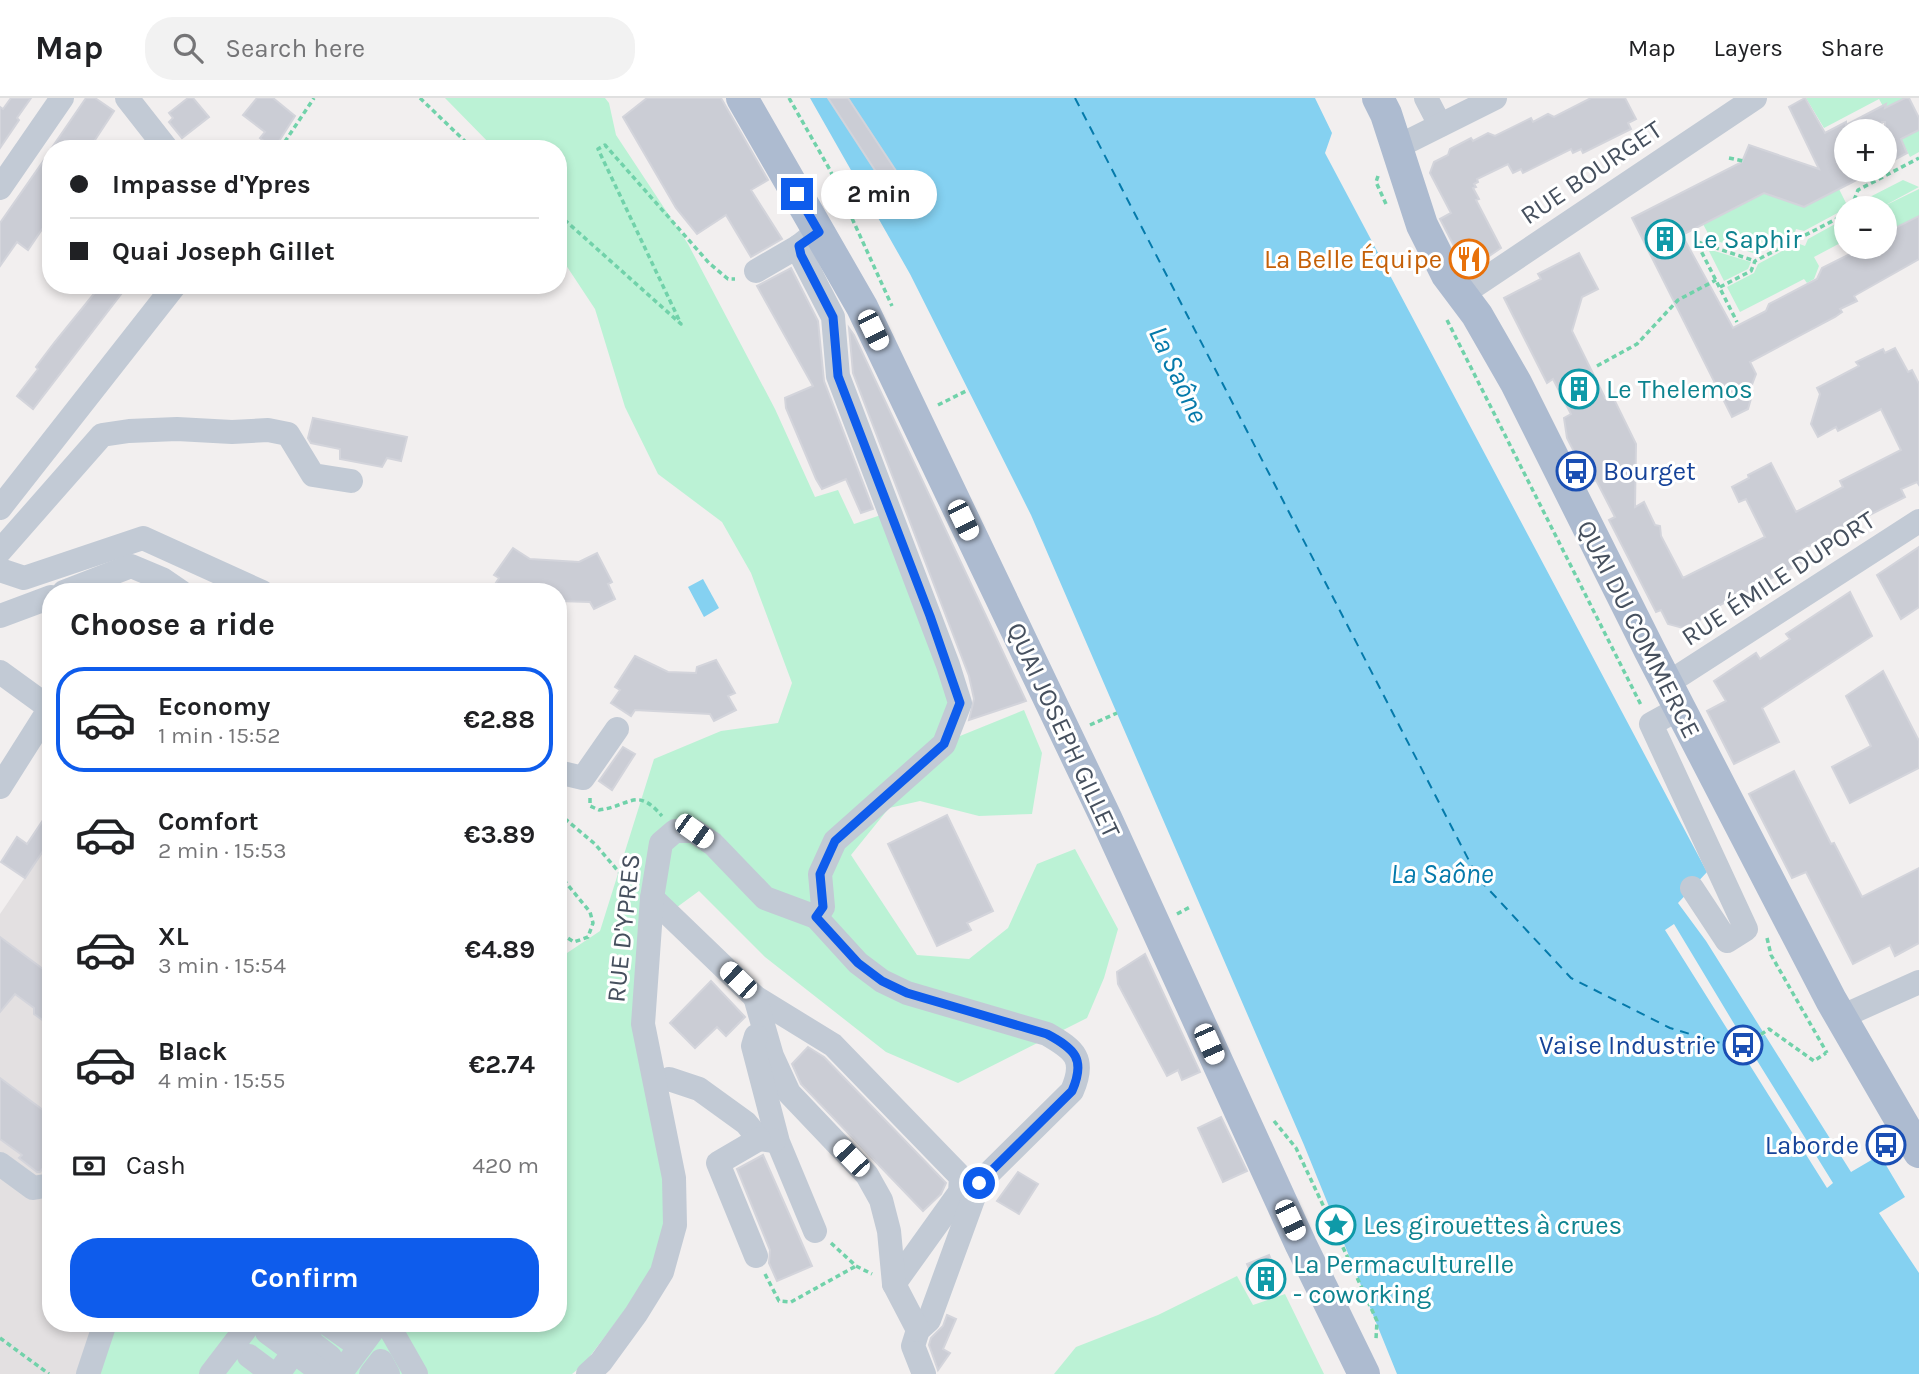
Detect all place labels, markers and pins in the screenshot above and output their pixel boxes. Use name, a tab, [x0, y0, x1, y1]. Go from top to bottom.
building icon: Le Saphir	[1644, 218, 1686, 260]
place label: Le Saphir	[1692, 224, 1802, 255]
restaurant icon: La Belle Équipe	[1448, 238, 1490, 280]
place label: La Belle Équipe	[1264, 243, 1442, 275]
building icon: Le Thelemos	[1558, 368, 1600, 410]
place label: Le Thelemos	[1606, 374, 1753, 405]
bus stop icon: Bourget	[1555, 450, 1597, 492]
place label: Bourget	[1603, 456, 1696, 487]
bus stop icon: Vaise Industrie	[1722, 1024, 1764, 1066]
place label: Vaise Industrie	[1539, 1030, 1716, 1061]
bus stop icon: Laborde	[1865, 1124, 1907, 1166]
place label: Laborde	[1765, 1130, 1859, 1161]
place icon: Les girouettes à crues	[1315, 1204, 1357, 1246]
place label: Les girouettes à crues	[1363, 1210, 1622, 1241]
place label: La Permaculturelle - coworking	[1293, 1249, 1514, 1310]
building icon: La Permaculturelle - coworking	[1245, 1258, 1287, 1300]

